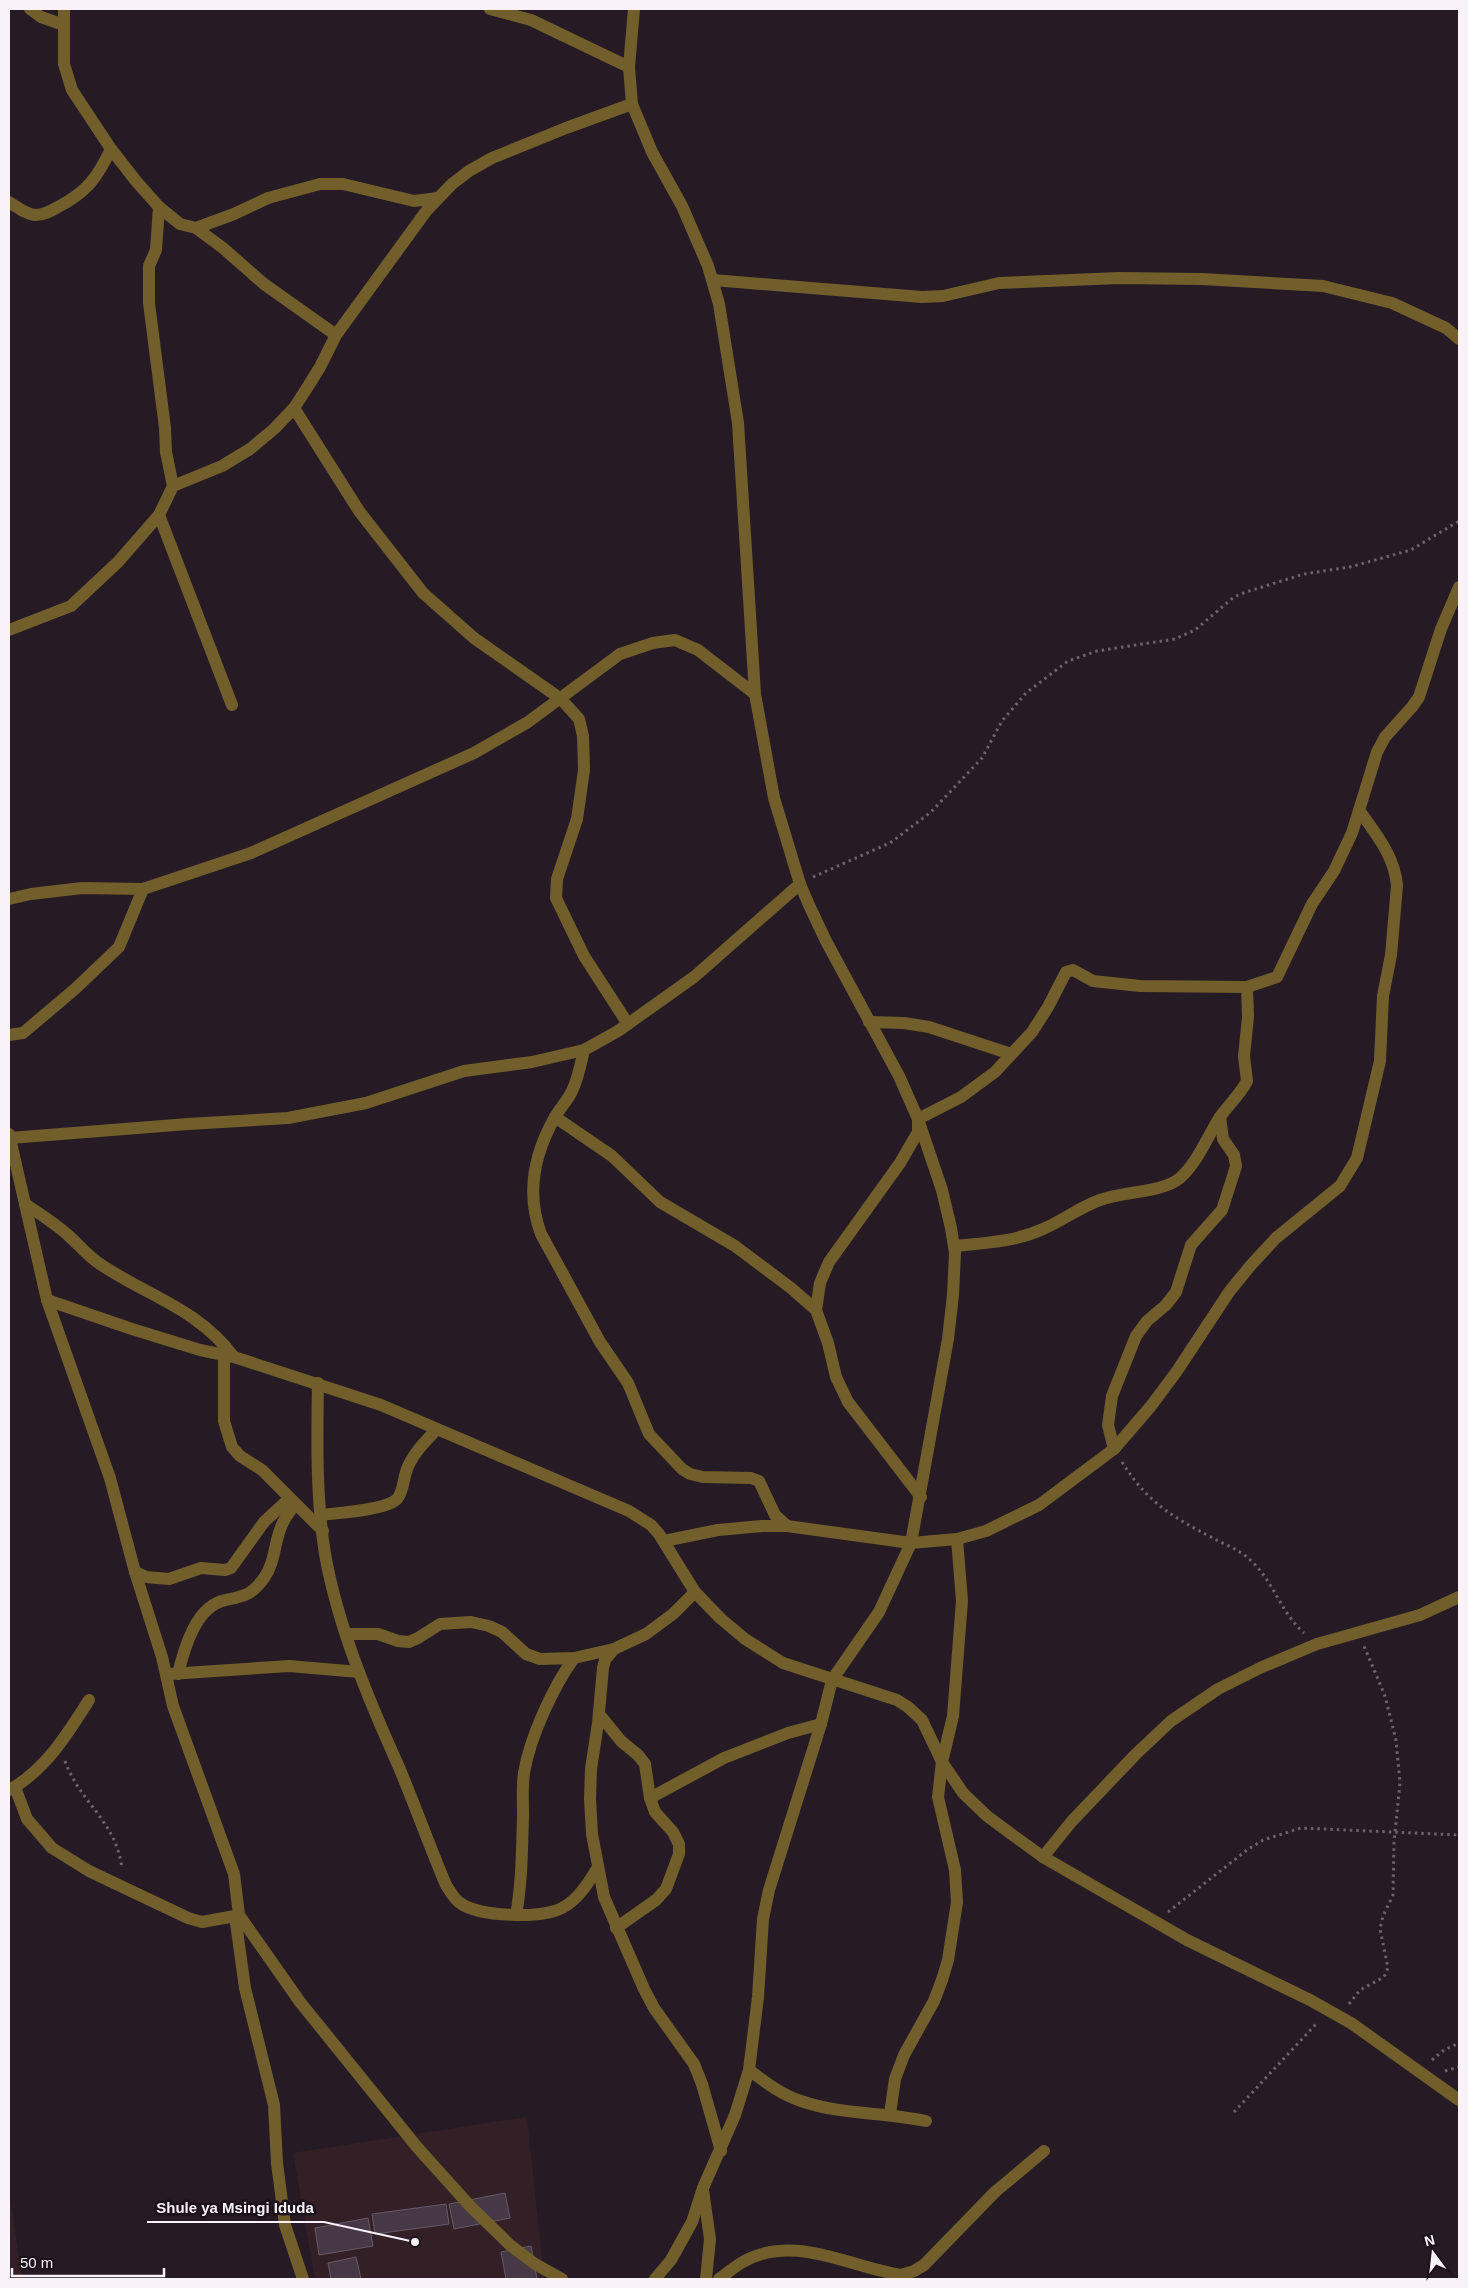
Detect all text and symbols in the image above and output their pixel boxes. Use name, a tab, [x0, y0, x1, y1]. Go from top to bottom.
callout: Shule ya Msingi Iduda	[147, 2192, 324, 2222]
text: Shule ya Msingi Iduda	[156, 2199, 314, 2216]
north arrow	[1408, 2228, 1458, 2278]
text: N	[1423, 2231, 1437, 2249]
scale bar	[12, 2246, 165, 2278]
text: 50 m	[20, 2254, 53, 2271]

